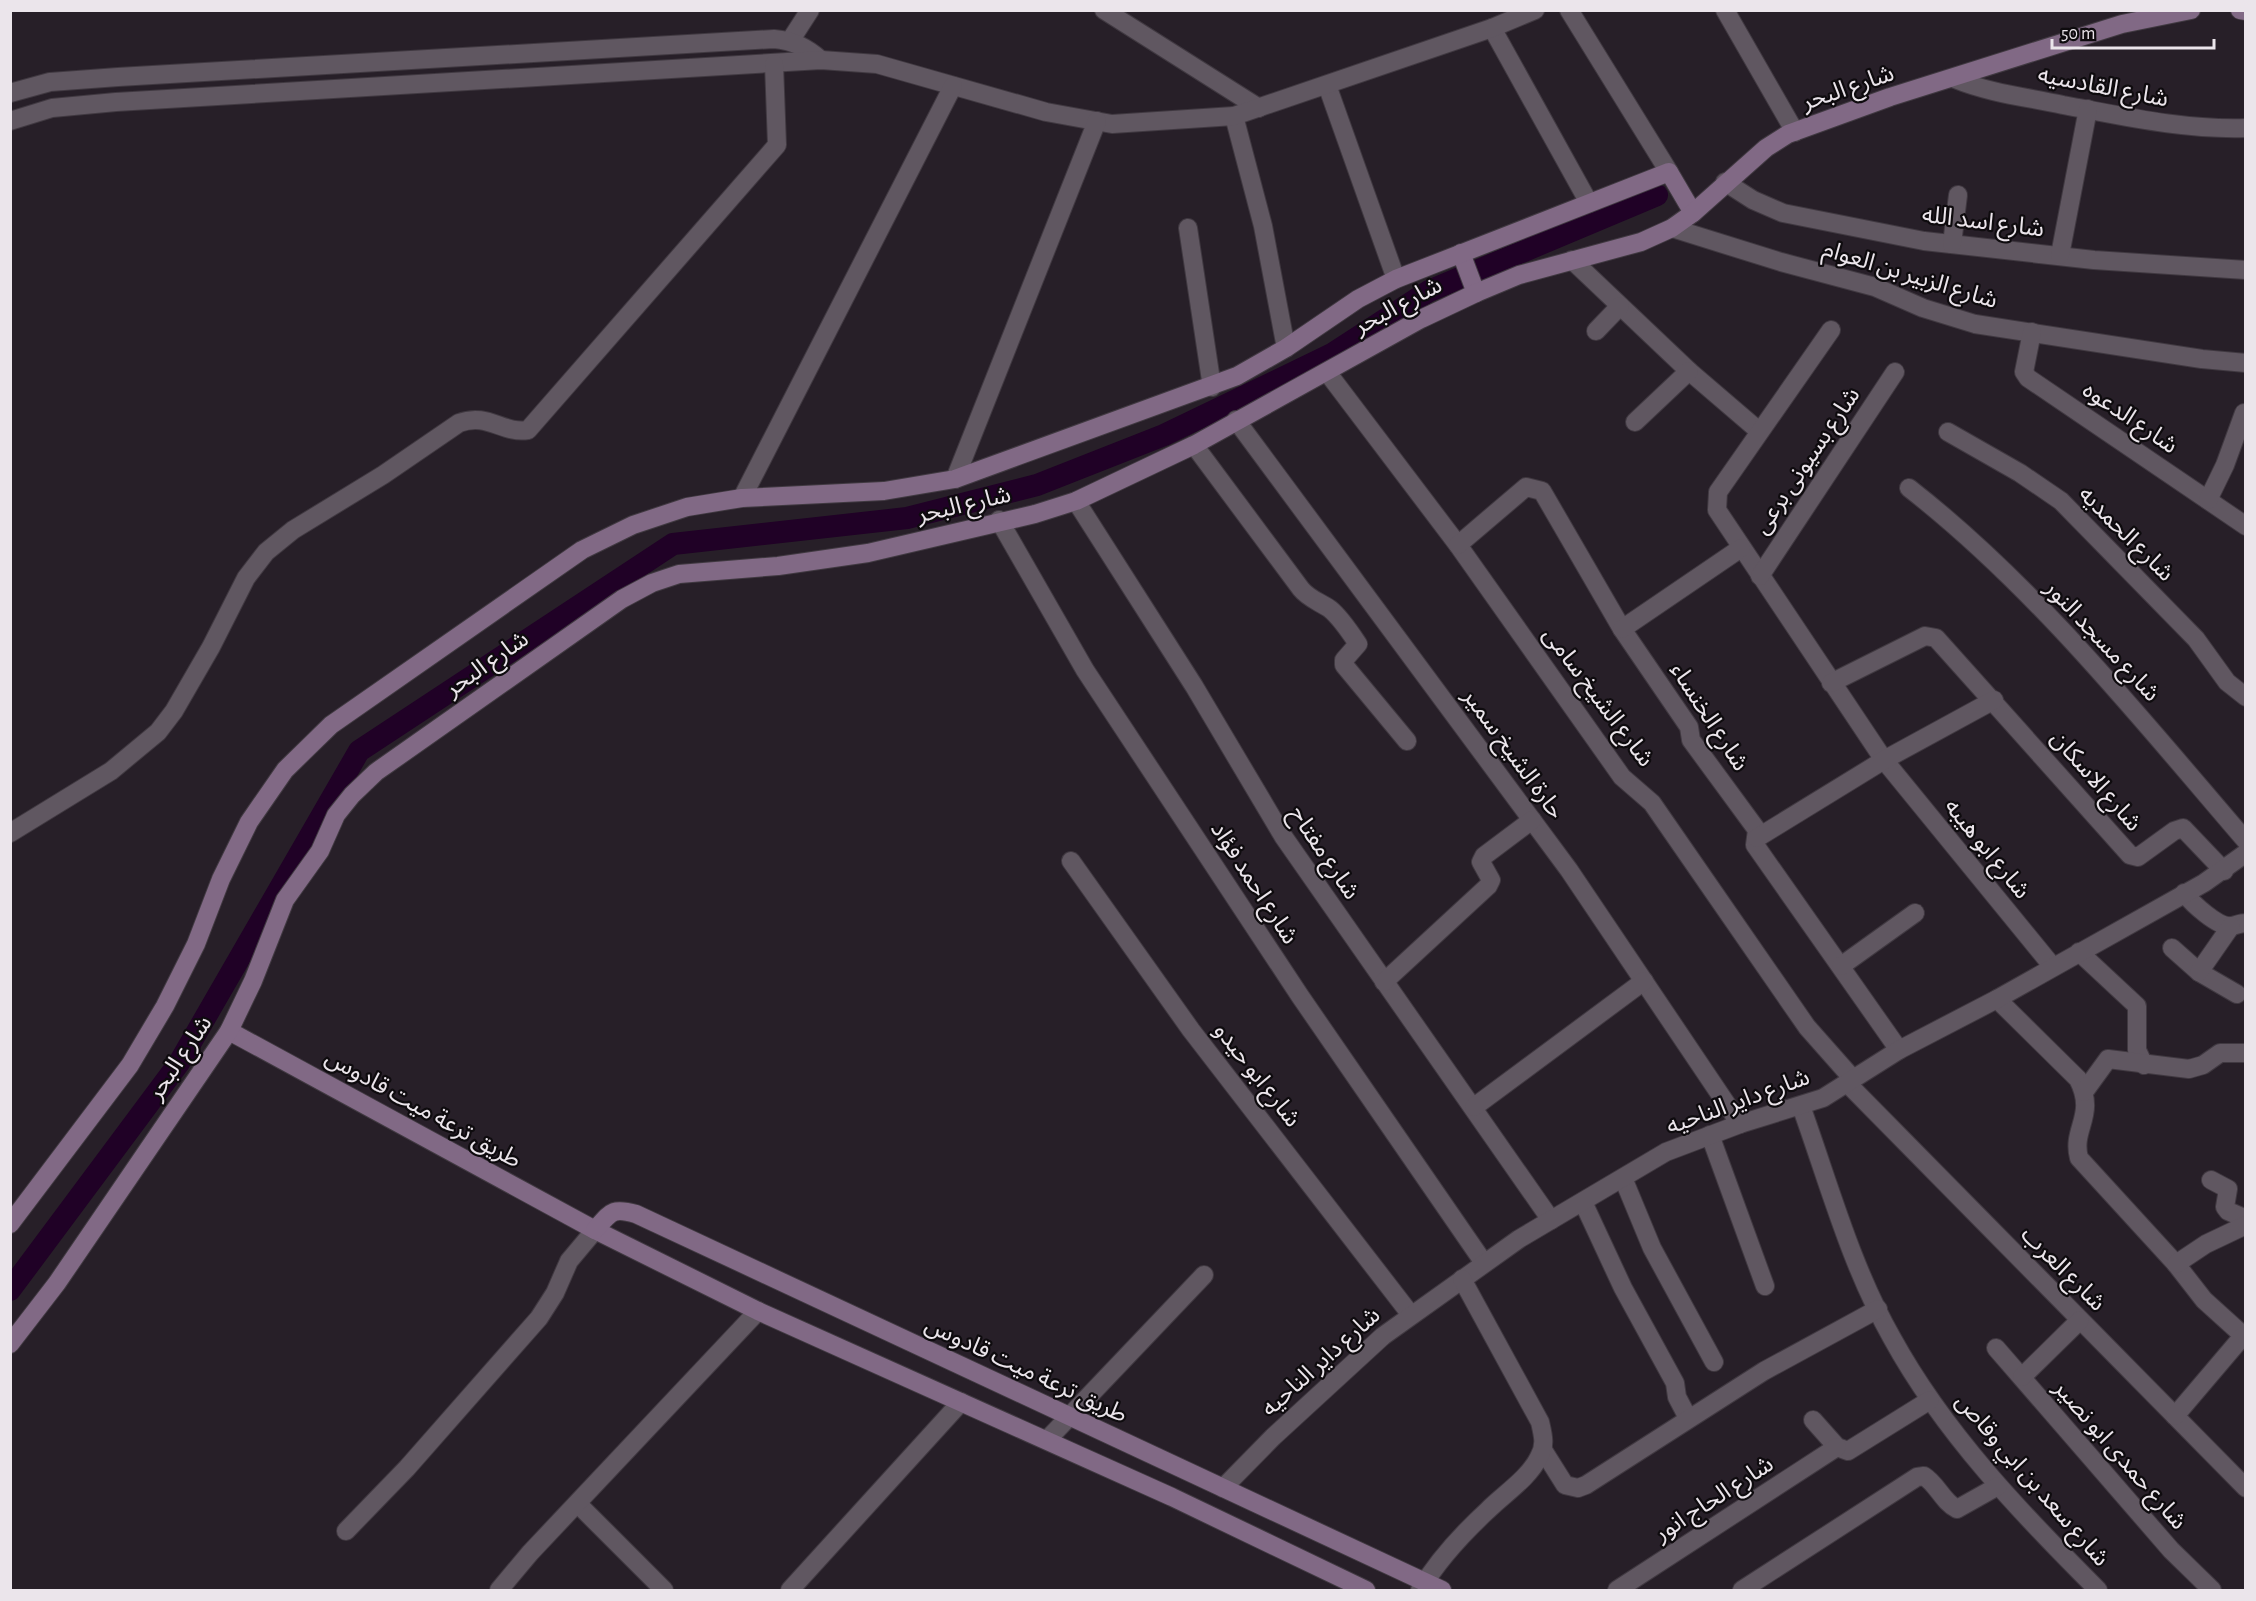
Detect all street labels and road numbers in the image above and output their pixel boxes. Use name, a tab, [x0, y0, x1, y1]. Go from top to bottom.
street label: شارع البحر	[1798, 61, 1898, 119]
street label: شارع القادسيه	[2035, 63, 2170, 115]
street label: شارع اسد الله	[1920, 203, 2045, 245]
street label: شارع الزبير بن العوام	[1818, 237, 2000, 318]
street label: شارع البحر	[1349, 273, 1448, 343]
street label: شارع الدعوه	[2076, 378, 2182, 462]
street label: شارع بسيونى برعى	[1749, 383, 1868, 541]
street label: شارع الحمديه	[2071, 482, 2178, 589]
street label: شارع البحر	[914, 483, 1014, 532]
street label: شارع مسجد النور	[2036, 575, 2164, 709]
street label: شارع الشيخ سامى	[1535, 623, 1658, 774]
street label: شارع البحر	[440, 627, 535, 705]
street label: شارع الخنساء	[1662, 659, 1753, 777]
street label: حارة الشيخ سمير	[1454, 684, 1568, 826]
street label: شارع الاسكان	[2043, 726, 2146, 839]
street label: شارع ابو هيبه	[1937, 794, 2034, 906]
street label: شارع مفتاح	[1281, 802, 1364, 906]
street label: شارع احمد فؤاد	[1202, 818, 1302, 951]
street label: شارع البحر	[143, 1012, 220, 1107]
street label: شارع ابو حيدو	[1206, 1018, 1305, 1134]
street label: طريق ترعة ميت قادوس	[320, 1045, 525, 1175]
street label: شارع داير الناحيه	[1663, 1065, 1814, 1143]
street label: شارع العرب	[2013, 1222, 2110, 1319]
street label: شارع داير الناحيه	[1257, 1303, 1388, 1424]
street label: طريق ترعة ميت قادوس	[920, 1313, 1131, 1429]
street label: شارع حمدى ابو نصير	[2045, 1375, 2191, 1537]
street label: شارع سعد بن ابي وقاص	[1946, 1389, 2113, 1575]
street label: شارع الحاج انور	[1649, 1452, 1780, 1550]

